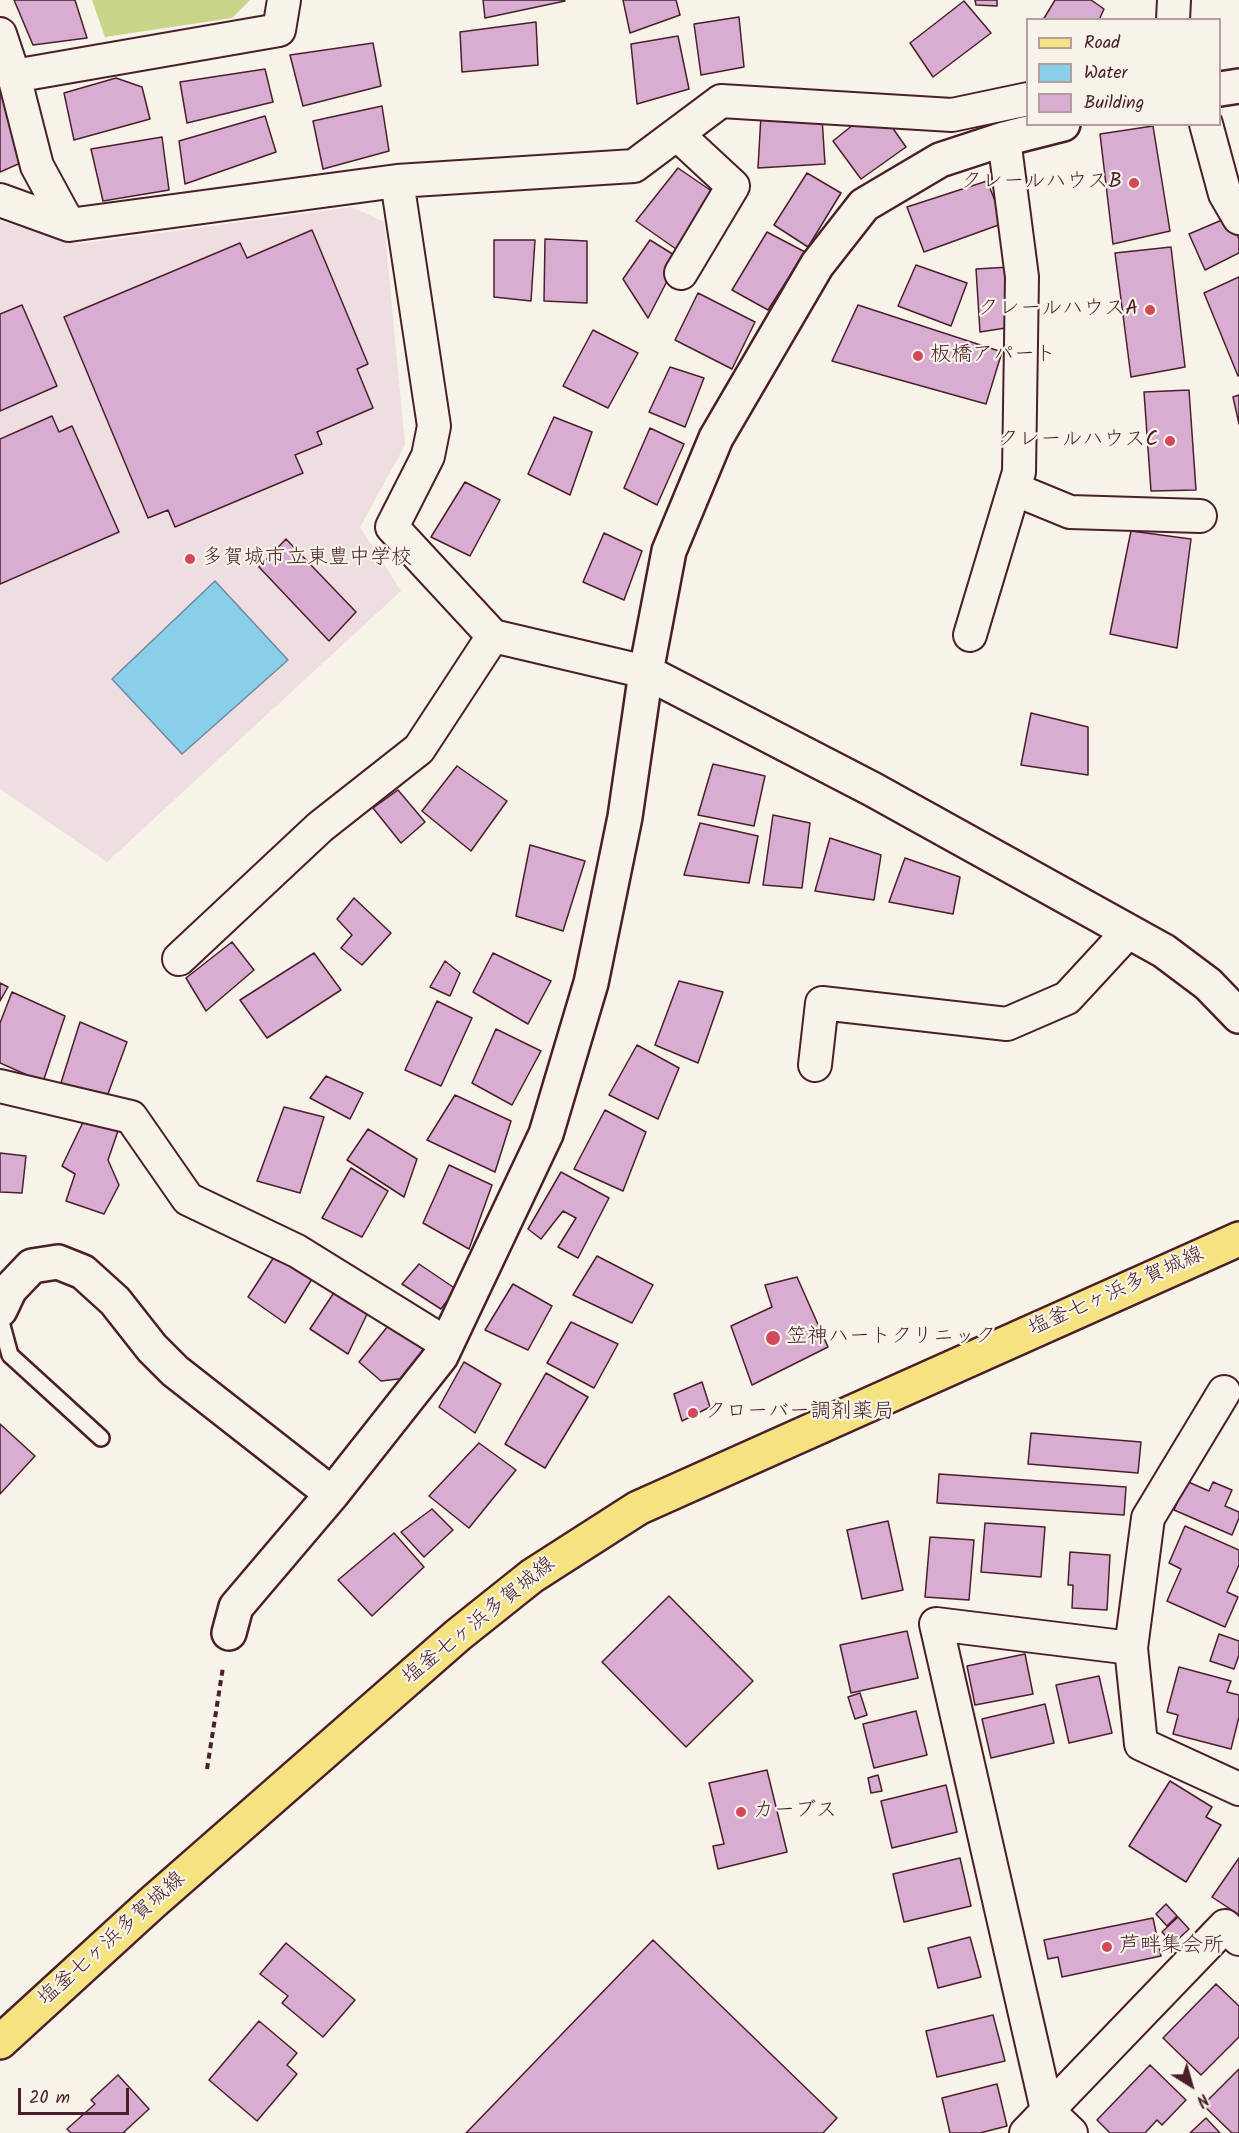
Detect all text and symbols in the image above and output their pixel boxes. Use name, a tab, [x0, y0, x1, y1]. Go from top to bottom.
legend	[1026, 18, 1221, 126]
text: Road	[1084, 29, 1120, 58]
text: Water	[1084, 59, 1128, 88]
text: Building	[1084, 89, 1144, 118]
place label: クレールハウスB	[961, 170, 1122, 196]
marker: クレールハウスB	[1127, 176, 1141, 190]
place label: クレールハウスA	[977, 297, 1138, 323]
marker: クレールハウスA	[1143, 303, 1157, 317]
place label: 板橋アパート	[930, 343, 1056, 369]
marker: 板橋アパート	[911, 349, 925, 363]
place label: クレールハウスC	[998, 428, 1158, 454]
marker: クレールハウスC	[1163, 434, 1177, 448]
place label: 多賀城市立東豊中学校	[202, 546, 412, 572]
marker: 多賀城市立東豊中学校	[183, 552, 197, 566]
street label: 塩釜七ヶ浜多賀城線	[1026, 1243, 1208, 1343]
place label: 笠神ハートクリニック	[786, 1325, 996, 1351]
marker: 笠神ハートクリニック	[764, 1329, 782, 1347]
place label: クローバー調剤薬局	[705, 1400, 894, 1426]
marker: クローバー調剤薬局	[686, 1406, 700, 1420]
street label: 塩釜七ヶ浜多賀城線	[399, 1553, 561, 1691]
place label: カーブス	[753, 1799, 837, 1825]
marker: カーブス	[734, 1805, 748, 1819]
street label: 塩釜七ヶ浜多賀城線	[34, 1867, 192, 2013]
place label: 芦畔集会所	[1119, 1934, 1224, 1960]
marker: 芦畔集会所	[1100, 1940, 1114, 1954]
north arrow	[1161, 2055, 1221, 2115]
scale bar	[21, 2076, 132, 2114]
text: 20 m	[29, 2084, 70, 2113]
text: N	[1191, 2087, 1214, 2113]

